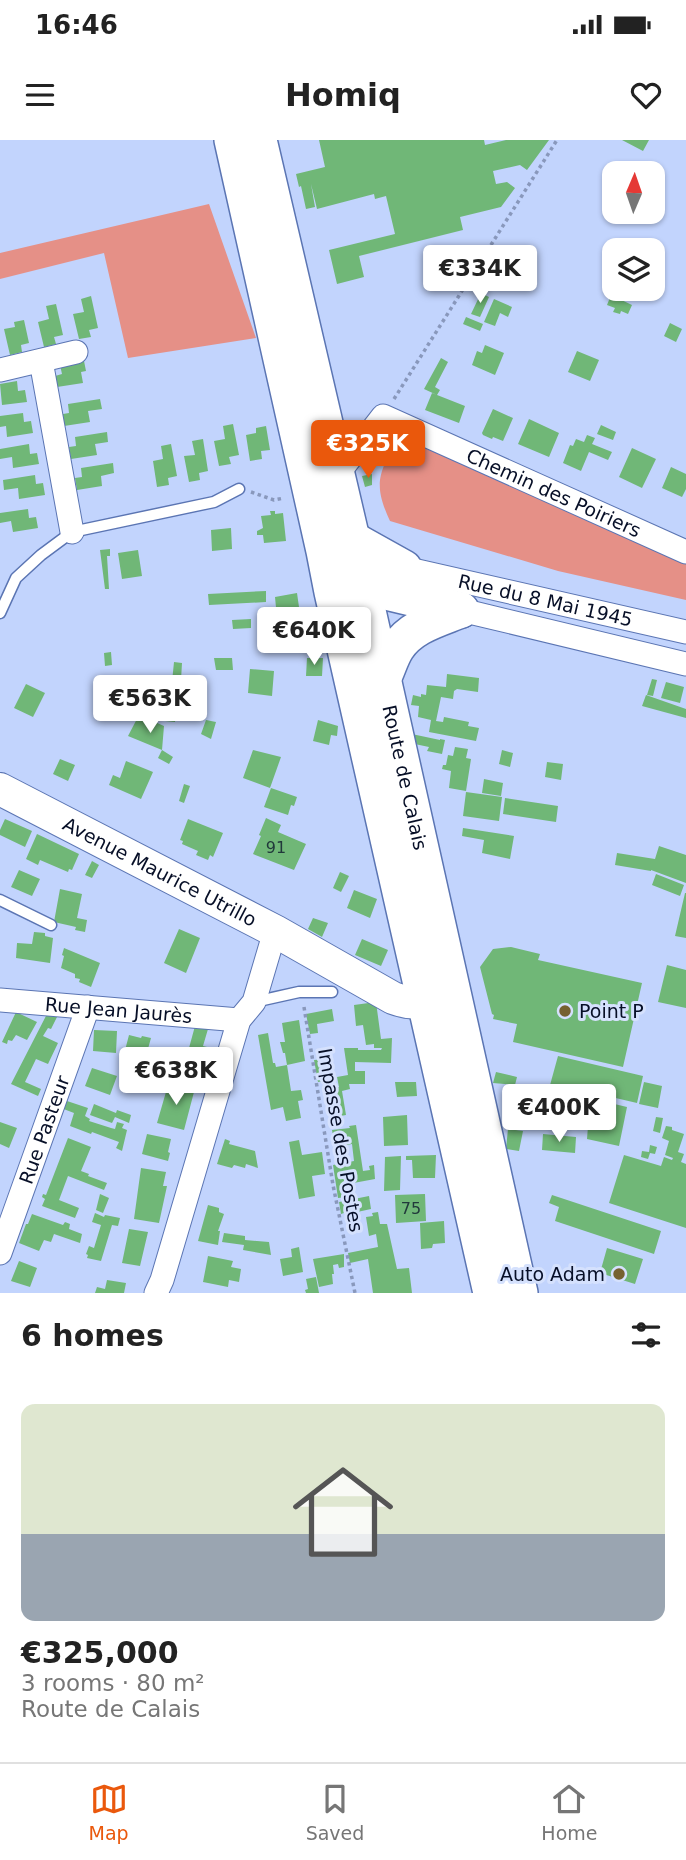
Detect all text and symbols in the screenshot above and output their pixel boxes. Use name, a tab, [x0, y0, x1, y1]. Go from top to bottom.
text: 16:46	[35, 10, 118, 40]
icon: menu	[21, 76, 59, 114]
text: Homiq	[285, 76, 401, 114]
icon: heart	[627, 76, 665, 114]
north arrow	[602, 161, 665, 224]
map controls	[602, 161, 665, 301]
button: layers	[602, 238, 665, 301]
pin: €334K	[431, 246, 529, 305]
text: €334K	[439, 255, 521, 281]
pin: €325K	[319, 420, 417, 480]
text: €325K	[327, 430, 409, 456]
street label: Chemin des Poiriers	[463, 444, 644, 541]
street label: Rue du 8 Mai 1945	[456, 570, 635, 631]
pin: €640K	[265, 608, 363, 667]
text: €640K	[273, 617, 355, 643]
pin: €563K	[101, 676, 199, 735]
text: €563K	[109, 685, 191, 711]
street label: Route de Calais	[378, 703, 432, 852]
street label: Avenue Maurice Utrillo	[59, 813, 260, 931]
house number: 91	[266, 838, 286, 857]
street label: Rue Jean Jaurès	[44, 993, 193, 1027]
place label: Point P	[579, 1000, 644, 1022]
marker: Point P	[557, 1003, 573, 1019]
street label: Impasse des Postes	[314, 1046, 368, 1234]
pin: €638K	[127, 1048, 225, 1107]
text: €638K	[135, 1057, 217, 1083]
street label: Rue Pasteur	[15, 1072, 74, 1187]
pin: €400K	[510, 1084, 608, 1144]
text: €400K	[518, 1094, 600, 1120]
house number: 75	[401, 1199, 421, 1218]
place label: Auto Adam	[500, 1263, 605, 1285]
marker: Auto Adam	[611, 1266, 627, 1282]
icon: filters	[627, 1316, 665, 1354]
text: 6 homes	[21, 1318, 164, 1353]
icon: home	[280, 1449, 406, 1575]
text: €325,000	[21, 1635, 179, 1670]
text: 3 rooms · 80 m²	[21, 1670, 205, 1696]
text: Route de Calais	[21, 1696, 200, 1722]
tab: Map	[89, 1780, 129, 1844]
tab: Saved	[306, 1780, 364, 1844]
tab: Home	[541, 1780, 597, 1844]

